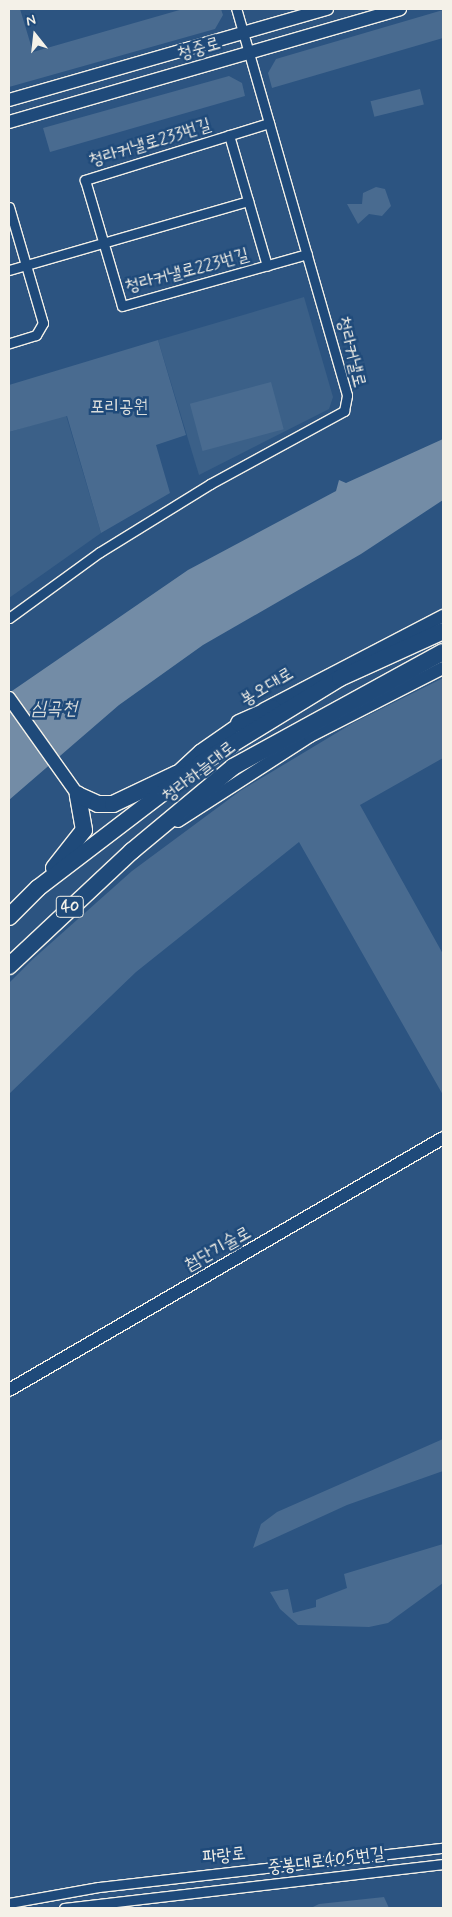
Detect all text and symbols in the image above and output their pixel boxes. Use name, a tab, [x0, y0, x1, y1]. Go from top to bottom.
north arrow	[10, 10, 60, 60]
text: N	[24, 11, 38, 31]
street label: 청중로	[175, 33, 223, 65]
street label: 청라커낼로233번길	[86, 114, 214, 172]
street label: 청라커낼로223번길	[123, 244, 251, 298]
street label: 청라커낼로	[332, 314, 370, 390]
park label: 포리공원	[90, 396, 148, 418]
street label: 봉오대로	[237, 663, 297, 711]
water label: 심곡천	[31, 698, 77, 720]
street label: 청라하늘대로	[158, 737, 240, 807]
road number: 40	[55, 894, 85, 920]
street label: 첨단기술로	[181, 1222, 255, 1276]
street label: 파랑로	[201, 1843, 247, 1869]
street label: 중봉대로405번길	[266, 1843, 386, 1879]

